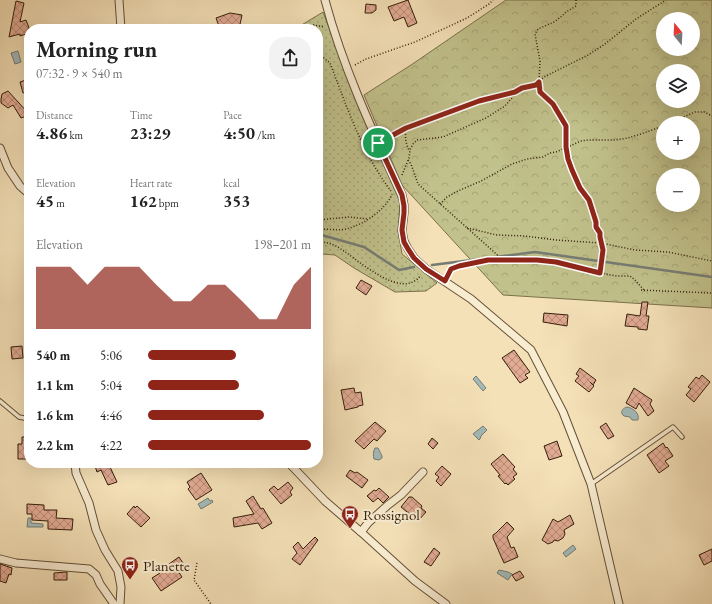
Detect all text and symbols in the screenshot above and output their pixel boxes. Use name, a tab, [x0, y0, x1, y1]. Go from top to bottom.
north arrow	[656, 12, 700, 56]
map controls	[656, 12, 700, 212]
text: Morning run	[36, 35, 157, 64]
button: share	[269, 37, 311, 79]
button: layers	[656, 64, 700, 108]
text: 07:32 · 9 × 540 m	[36, 65, 123, 82]
text: Distance	[36, 108, 73, 122]
text: Time	[130, 108, 153, 122]
text: Pace	[223, 108, 242, 122]
button: +	[656, 116, 700, 160]
text: 4.86	[36, 122, 67, 144]
text: 23:29	[130, 122, 170, 144]
text: 4:50	[223, 122, 255, 144]
pin	[361, 126, 395, 160]
text: km	[67, 128, 83, 142]
text: /km	[255, 128, 275, 142]
icon: arrive	[367, 132, 389, 154]
button: −	[656, 168, 700, 212]
text: Elevation	[36, 176, 76, 190]
text: Heart rate	[130, 176, 172, 190]
text: kcal	[223, 176, 240, 190]
text: 45	[36, 190, 54, 212]
text: 162	[130, 190, 157, 212]
text: 353	[223, 190, 250, 212]
text: m	[54, 196, 65, 210]
text: bpm	[157, 196, 179, 210]
text: Elevation	[36, 236, 83, 253]
text: 198–201 m	[254, 236, 311, 253]
text: 540 m	[36, 347, 70, 364]
text: 5:06	[100, 347, 122, 364]
text: 1.1 km	[36, 377, 74, 394]
text: 5:04	[100, 377, 122, 394]
text: 1.6 km	[36, 407, 74, 424]
text: 4:46	[100, 407, 122, 424]
text: 2.2 km	[36, 437, 74, 454]
text: 4:22	[100, 437, 122, 454]
bus stop icon: Rossignol	[340, 504, 360, 529]
place label: Rossignol	[363, 505, 420, 524]
bus stop icon: Planette	[120, 555, 140, 580]
place label: Planette	[143, 556, 190, 575]

